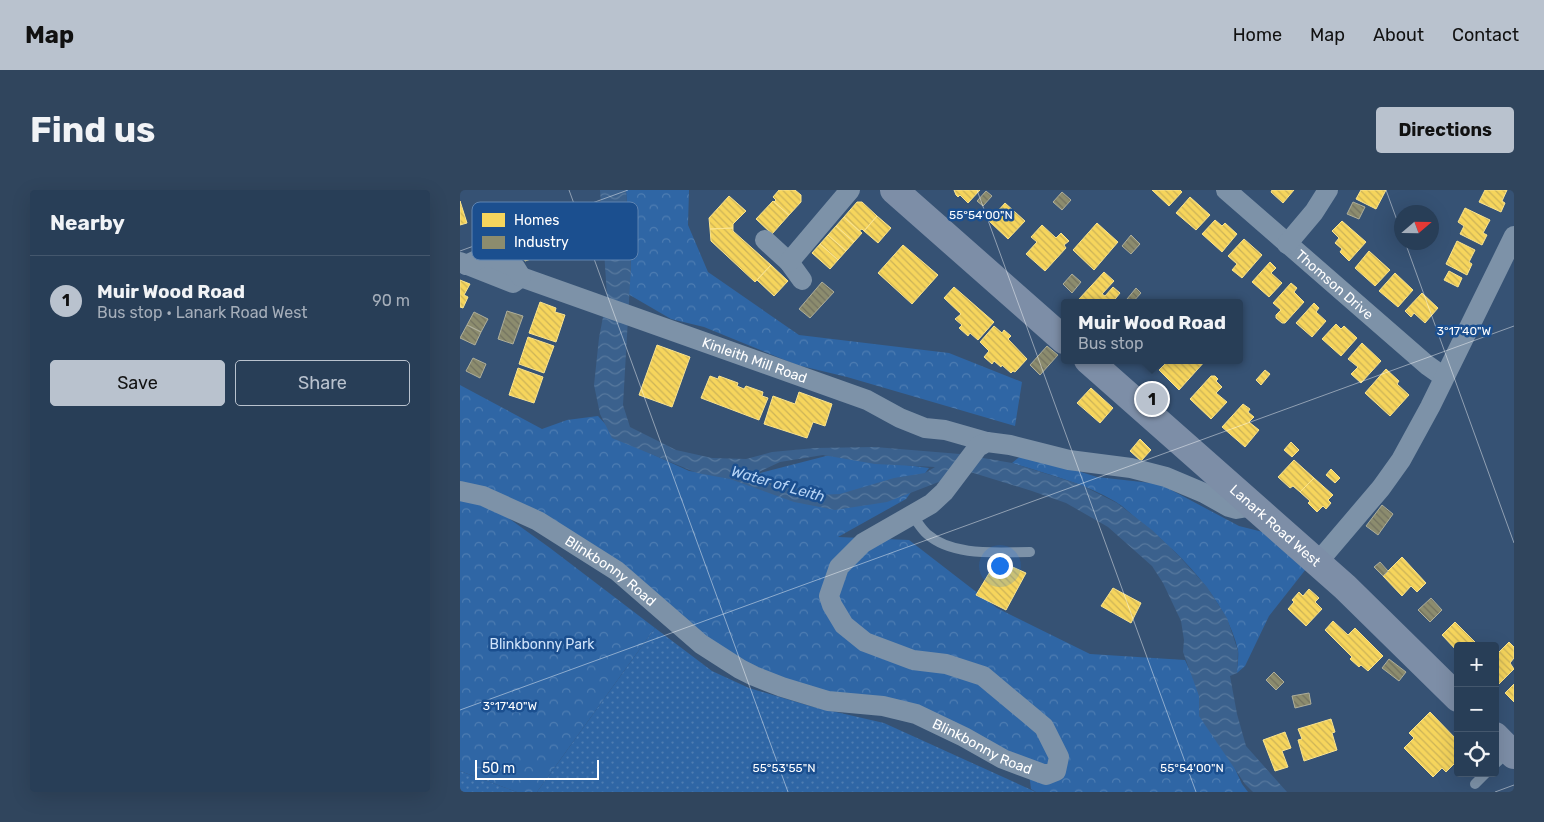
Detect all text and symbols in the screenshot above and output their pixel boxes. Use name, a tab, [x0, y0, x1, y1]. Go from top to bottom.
text: Map	[25, 21, 74, 49]
text: Home	[1233, 24, 1282, 46]
text: Map	[1310, 24, 1345, 46]
text: About	[1373, 24, 1424, 46]
text: Contact	[1452, 24, 1519, 46]
button: Directions	[1376, 107, 1514, 153]
text: Find us	[30, 109, 155, 151]
legend	[472, 202, 638, 260]
north arrow	[1394, 205, 1439, 250]
text: 55°54'00"N	[949, 208, 1013, 222]
text: Nearby	[50, 210, 125, 235]
text: Homes	[514, 212, 559, 229]
text: Industry	[514, 234, 569, 251]
street label: Thomson Drive	[1292, 246, 1377, 324]
text: Muir Wood Road	[97, 280, 245, 303]
text: 1	[62, 291, 70, 310]
text: 90 m	[372, 291, 410, 310]
popup	[1061, 299, 1243, 364]
text: Bus stop · Lanark Road West	[97, 303, 308, 322]
text: Muir Wood Road	[1078, 311, 1226, 334]
text: 3°17'40"W	[1437, 324, 1492, 338]
street label: Kinleith Mill Road	[700, 334, 809, 387]
text: Bus stop	[1078, 334, 1144, 353]
button: Save	[50, 360, 225, 406]
button: Share	[235, 360, 410, 406]
pin: 1	[1136, 380, 1168, 418]
water label: Water of Leith	[729, 462, 827, 506]
street label: Lanark Road West	[1226, 481, 1324, 571]
street label: Blinkbonny Road	[562, 532, 659, 610]
your location	[987, 553, 1013, 579]
park label: Blinkbonny Park	[490, 636, 595, 653]
map controls	[1454, 642, 1499, 777]
button: +	[1454, 642, 1499, 687]
button: −	[1454, 687, 1499, 732]
text: 3°17'40"W	[483, 699, 538, 713]
street label: Blinkbonny Road	[930, 715, 1034, 778]
button: locate	[1454, 732, 1499, 777]
scale bar	[475, 757, 599, 780]
text: 50 m	[482, 760, 515, 777]
text: 55°53'55"N	[753, 761, 815, 775]
text: 55°54'00"N	[1160, 761, 1224, 775]

